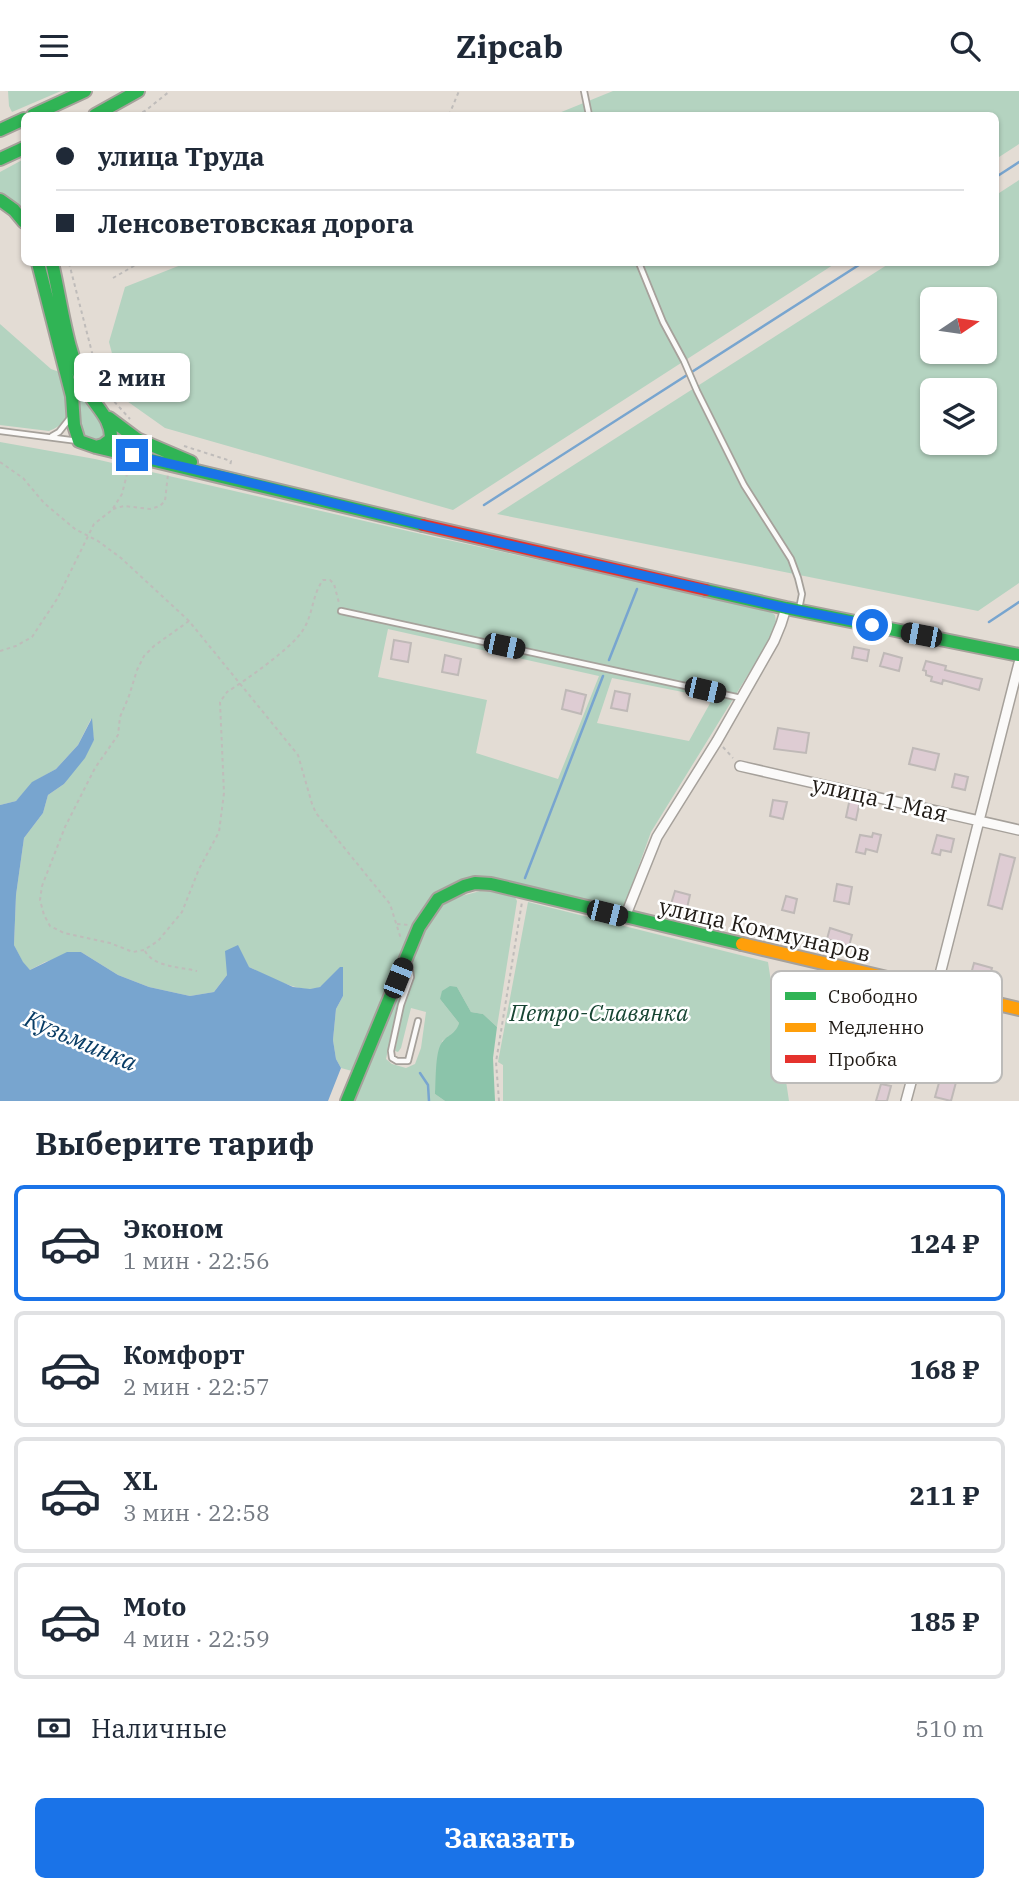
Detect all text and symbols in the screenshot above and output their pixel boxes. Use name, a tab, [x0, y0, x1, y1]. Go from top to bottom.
text: Zipcab	[456, 25, 563, 67]
icon: menu	[35, 27, 73, 65]
icon: search	[946, 27, 984, 65]
text: улица Труда	[98, 139, 265, 173]
text: Ленсоветовская дорога	[98, 206, 414, 240]
north arrow	[920, 287, 998, 364]
map controls	[920, 287, 997, 455]
callout: 2 мин	[74, 353, 190, 403]
text: 2 мин	[98, 362, 166, 392]
button: layers	[920, 378, 997, 455]
route end	[116, 439, 148, 471]
route start	[856, 609, 888, 641]
car	[899, 621, 944, 649]
car	[482, 631, 527, 661]
car	[683, 675, 728, 705]
street label: улица 1 Мая	[809, 768, 951, 828]
street label: улица Коммунаров	[656, 890, 874, 968]
car	[585, 898, 630, 928]
car	[381, 955, 416, 1001]
legend	[771, 971, 1002, 1083]
text: Свободно	[828, 984, 918, 1008]
park label: Петро-Славянка	[508, 997, 689, 1027]
water label: Кузьминка	[19, 1002, 142, 1078]
text: Медленно	[828, 1015, 924, 1039]
text: Пробка	[828, 1047, 897, 1071]
text: Выберите тариф	[35, 1122, 315, 1164]
text: Эконом	[123, 1211, 224, 1245]
icon: car	[39, 1212, 102, 1275]
text: 124 ₽	[909, 1226, 980, 1260]
text: 1 мин · 22:56	[123, 1245, 270, 1275]
text: Комфорт	[123, 1337, 245, 1371]
icon: car	[39, 1338, 102, 1401]
text: 168 ₽	[909, 1352, 980, 1386]
text: 2 мин · 22:57	[123, 1371, 270, 1401]
text: XL	[123, 1463, 158, 1497]
icon: car	[39, 1464, 102, 1527]
text: 211 ₽	[909, 1478, 980, 1512]
text: 3 мин · 22:58	[123, 1497, 270, 1527]
text: Moto	[123, 1589, 186, 1623]
icon: car	[39, 1590, 102, 1653]
text: 185 ₽	[909, 1604, 980, 1638]
text: 4 мин · 22:59	[123, 1623, 270, 1653]
icon: cash	[35, 1709, 73, 1747]
text: Наличные	[91, 1711, 227, 1745]
text: 510 m	[915, 1713, 984, 1743]
button: Заказать	[35, 1798, 984, 1878]

